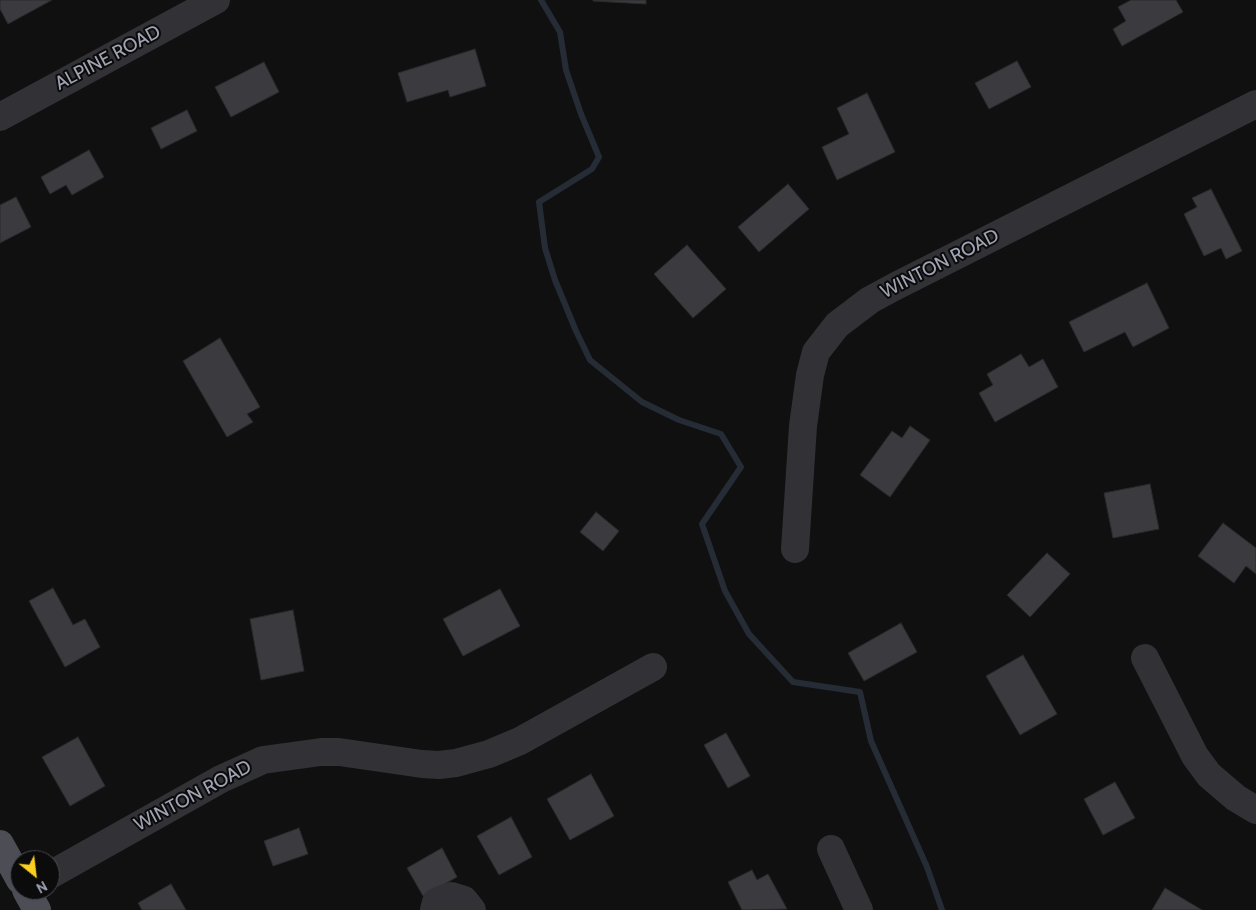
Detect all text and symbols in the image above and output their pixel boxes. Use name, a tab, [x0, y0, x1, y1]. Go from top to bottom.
street label: ALPINE ROAD	[51, 21, 165, 95]
street label: WINTON ROAD	[877, 224, 1003, 304]
street label: WINTON ROAD	[130, 756, 256, 836]
north arrow	[10, 850, 60, 900]
text: N	[33, 877, 50, 898]

